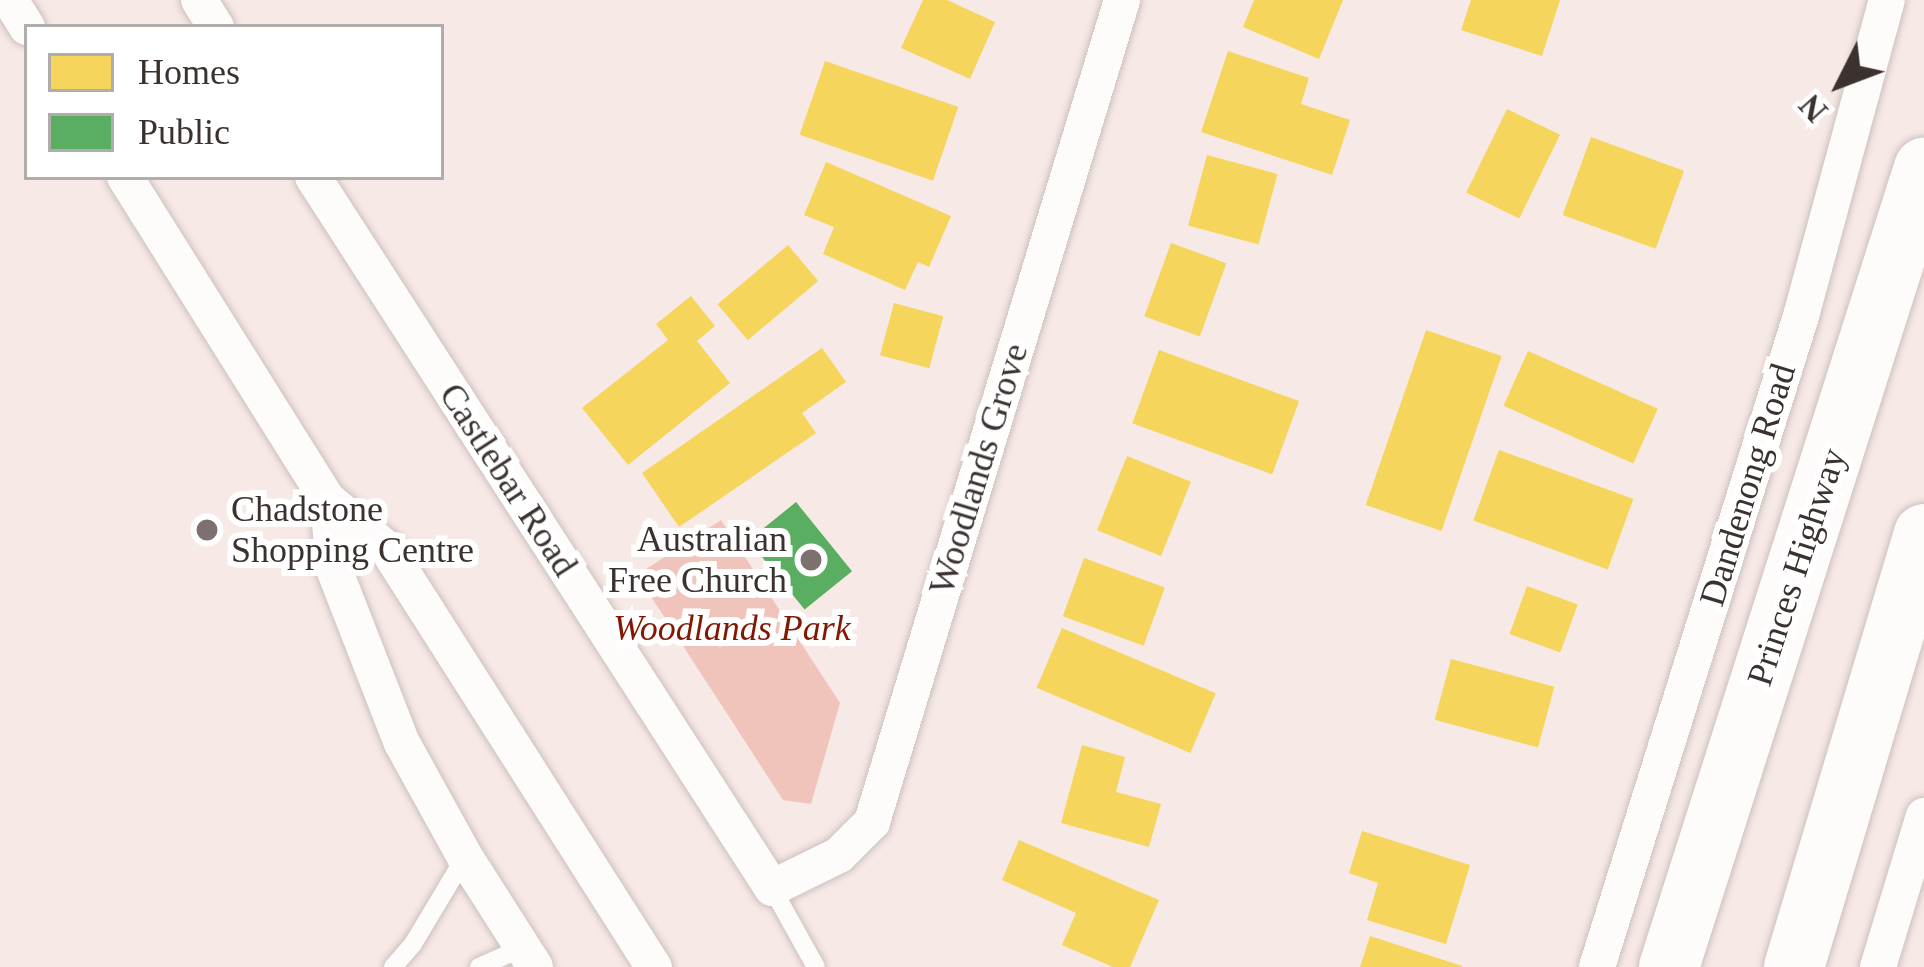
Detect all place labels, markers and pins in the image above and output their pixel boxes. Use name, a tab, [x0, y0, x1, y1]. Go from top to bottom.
place label: Chadstone Shopping Centre	[231, 487, 474, 572]
marker: Chadstone Shopping Centre	[194, 517, 220, 543]
place label: Australian Free Church	[608, 517, 787, 602]
marker: Australian Free Church	[798, 547, 824, 573]

